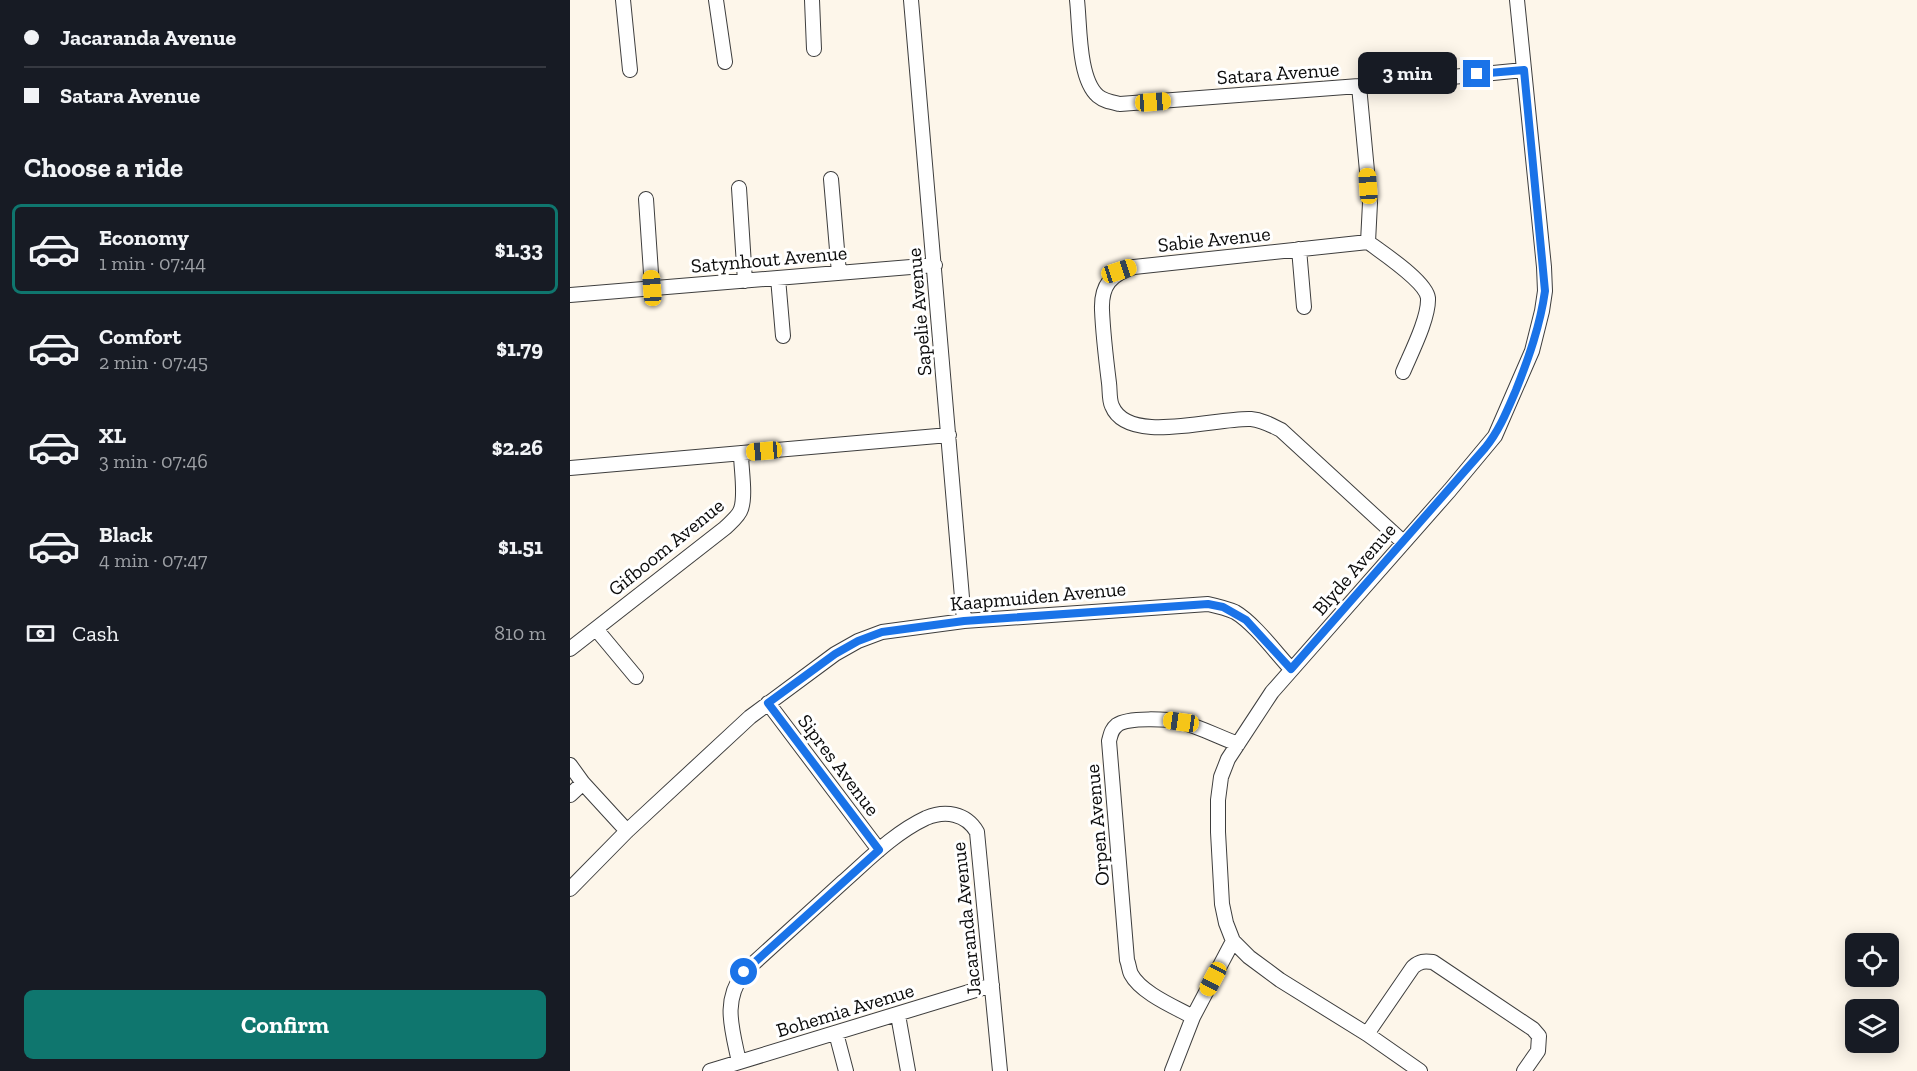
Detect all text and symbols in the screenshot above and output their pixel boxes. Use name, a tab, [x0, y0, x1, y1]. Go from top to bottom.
text: Jacaranda Avenue	[60, 24, 236, 51]
callout: 3 min	[1357, 53, 1456, 95]
street label: Satara Avenue	[1216, 57, 1340, 89]
route end	[1463, 60, 1490, 87]
text: 3 min	[1383, 61, 1432, 85]
text: Satara Avenue	[60, 82, 200, 109]
car	[1134, 92, 1172, 112]
text: Choose a ride	[24, 152, 183, 184]
car	[1358, 167, 1378, 205]
street label: Sabie Avenue	[1156, 221, 1272, 257]
icon: car	[27, 222, 81, 276]
text: Economy	[99, 224, 189, 251]
text: $1.33	[495, 236, 543, 263]
street label: Satynhout Avenue	[690, 240, 848, 278]
street label: Sapelie Avenue	[901, 247, 937, 377]
text: 1 min · 07:44	[99, 251, 206, 275]
car	[1099, 257, 1139, 285]
car	[642, 269, 662, 307]
icon: car	[27, 321, 81, 375]
text: Comfort	[99, 323, 181, 350]
text: $1.79	[496, 335, 543, 362]
text: 2 min · 07:45	[99, 350, 208, 374]
icon: car	[27, 420, 81, 474]
text: XL	[99, 422, 126, 449]
text: $2.26	[492, 434, 543, 461]
car	[745, 440, 783, 462]
text: 3 min · 07:46	[99, 449, 208, 473]
street label: Gifboom Avenue	[603, 493, 729, 601]
street label: Blyde Avenue	[1307, 518, 1401, 620]
icon: car	[27, 519, 81, 573]
text: Black	[99, 521, 153, 548]
text: $1.51	[498, 533, 543, 560]
text: 4 min · 07:47	[99, 548, 207, 572]
street label: Kaapmuiden Avenue	[949, 576, 1127, 616]
icon: cash	[24, 617, 57, 650]
text: Cash	[72, 620, 119, 647]
text: 810 m	[494, 621, 546, 645]
street label: Sipres Avenue	[793, 709, 885, 821]
car	[1162, 711, 1200, 733]
street label: Orpen Avenue	[1080, 763, 1114, 887]
street label: Jacaranda Avenue	[946, 841, 986, 997]
map controls	[1845, 933, 1899, 1053]
button: locate	[1845, 933, 1899, 987]
route start	[730, 958, 757, 985]
car	[1197, 959, 1229, 999]
street label: Bohemia Avenue	[773, 978, 917, 1042]
button: Confirm	[24, 990, 546, 1059]
button: layers	[1845, 999, 1899, 1053]

